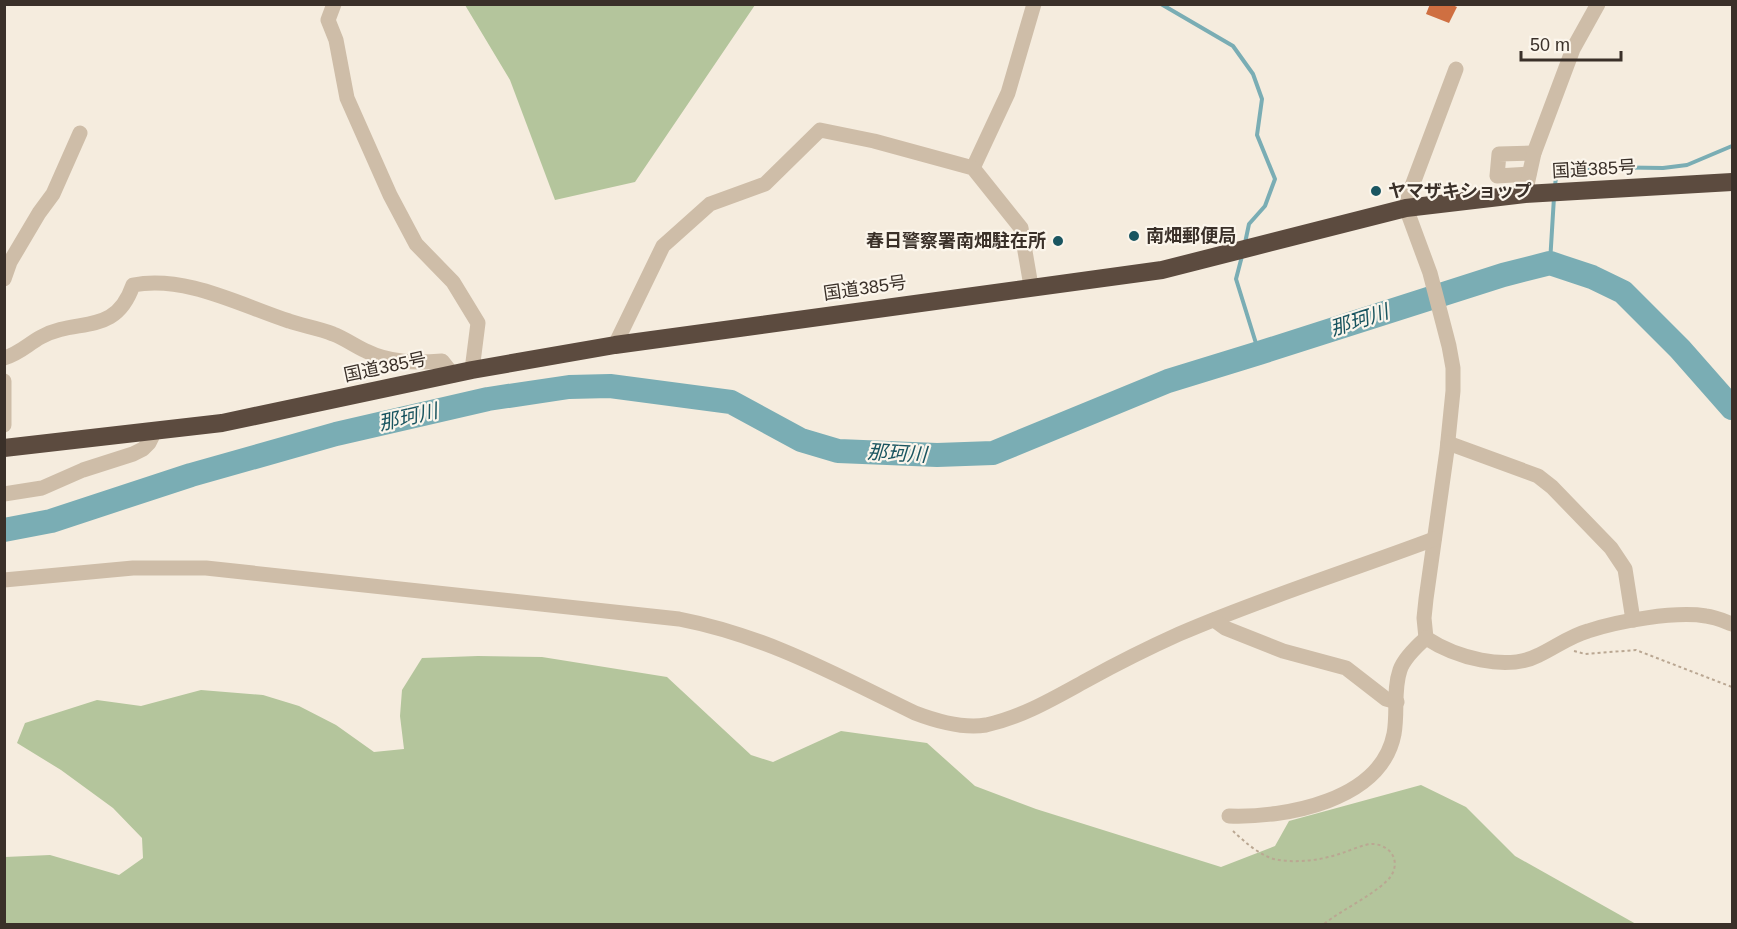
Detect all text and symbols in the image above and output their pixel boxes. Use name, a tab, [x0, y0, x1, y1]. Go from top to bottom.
scale bar	[1521, 24, 1622, 62]
text: 50 m	[1530, 35, 1570, 55]
street label: 国道385号	[1552, 157, 1636, 181]
place label: ヤマザキショップ	[1388, 181, 1532, 201]
marker: ヤマザキショップ	[1369, 184, 1383, 198]
place label: 南畑郵便局	[1146, 226, 1236, 246]
marker: 南畑郵便局	[1127, 229, 1141, 243]
place label: 春日警察署南畑駐在所	[866, 231, 1046, 251]
marker: 春日警察署南畑駐在所	[1051, 234, 1065, 248]
street label: 国道385号	[822, 272, 908, 304]
water label: 那珂川	[1327, 300, 1393, 340]
street label: 国道385号	[342, 348, 428, 386]
water label: 那珂川	[376, 399, 442, 434]
water label: 那珂川	[866, 440, 930, 466]

